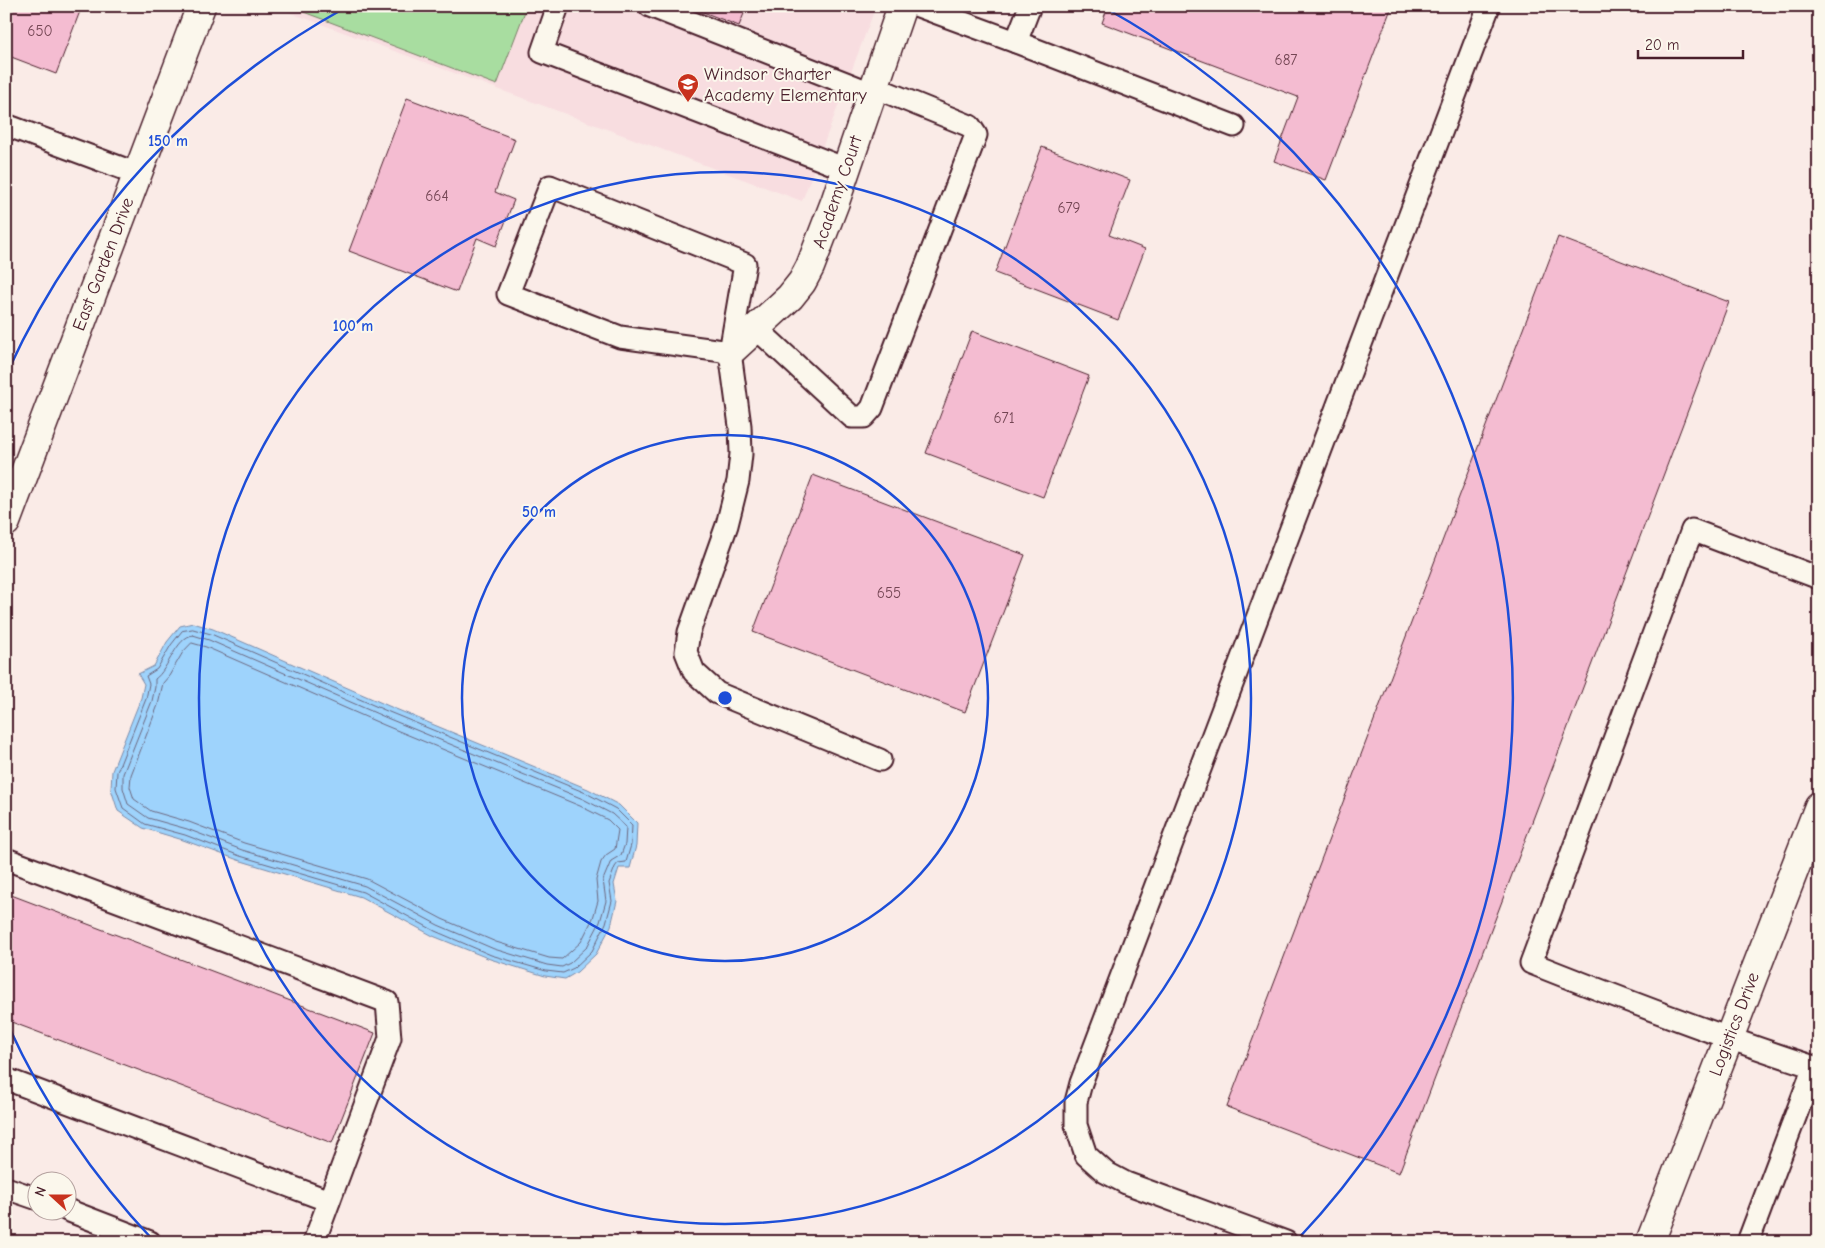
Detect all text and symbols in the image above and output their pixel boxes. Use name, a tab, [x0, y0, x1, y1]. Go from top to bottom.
house number: 650	[27, 22, 53, 40]
scale bar	[1638, 28, 1742, 60]
text: 20 m	[1645, 36, 1679, 54]
house number: 687	[1275, 51, 1297, 69]
place label: Windsor Charter Academy Elementary	[704, 64, 868, 106]
school or university icon: Windsor Charter Academy Elementary	[676, 72, 700, 103]
text: 150 m	[148, 132, 188, 150]
street label: Academy Court	[808, 132, 867, 251]
house number: 664	[425, 187, 449, 205]
street label: East Garden Drive	[68, 195, 139, 334]
house number: 679	[1057, 199, 1081, 217]
text: 100 m	[333, 317, 373, 335]
house number: 671	[993, 409, 1015, 427]
text: 50 m	[522, 503, 556, 521]
house number: 655	[877, 584, 901, 602]
centre of rings	[716, 689, 734, 707]
street label: Logistics Drive	[1705, 969, 1764, 1079]
north arrow	[28, 1170, 78, 1220]
text: N	[31, 1184, 50, 1199]

